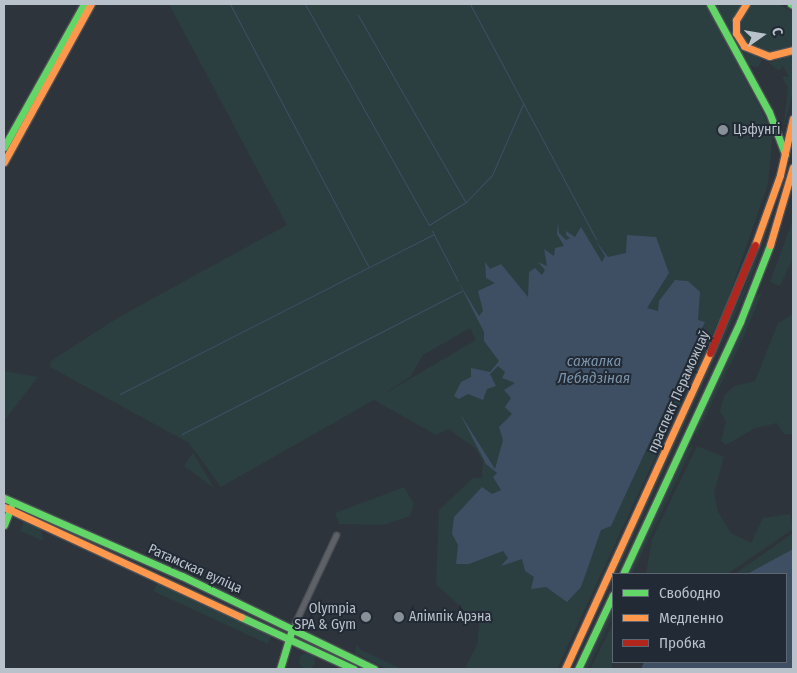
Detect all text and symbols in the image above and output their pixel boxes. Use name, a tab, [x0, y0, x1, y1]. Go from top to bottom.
north arrow	[737, 10, 787, 60]
text: С	[768, 26, 786, 37]
place label: Цэфунгі	[733, 122, 780, 138]
marker: Цэфунгі	[717, 124, 729, 136]
street label: праспект Пераможцаў	[644, 328, 714, 456]
water label: сажалка Лебядзіная	[558, 352, 630, 387]
street label: Ратамская вуліца	[145, 541, 245, 597]
legend	[612, 573, 787, 663]
text: Свободно	[659, 584, 721, 602]
place label: Olympia SPA & Gym	[294, 601, 356, 634]
place label: Алімпік Арэна	[409, 609, 491, 625]
text: Медленно	[659, 609, 724, 627]
marker: Olympia SPA & Gym	[360, 611, 372, 623]
marker: Алімпік Арэна	[393, 611, 405, 623]
text: Пробка	[659, 634, 706, 652]

